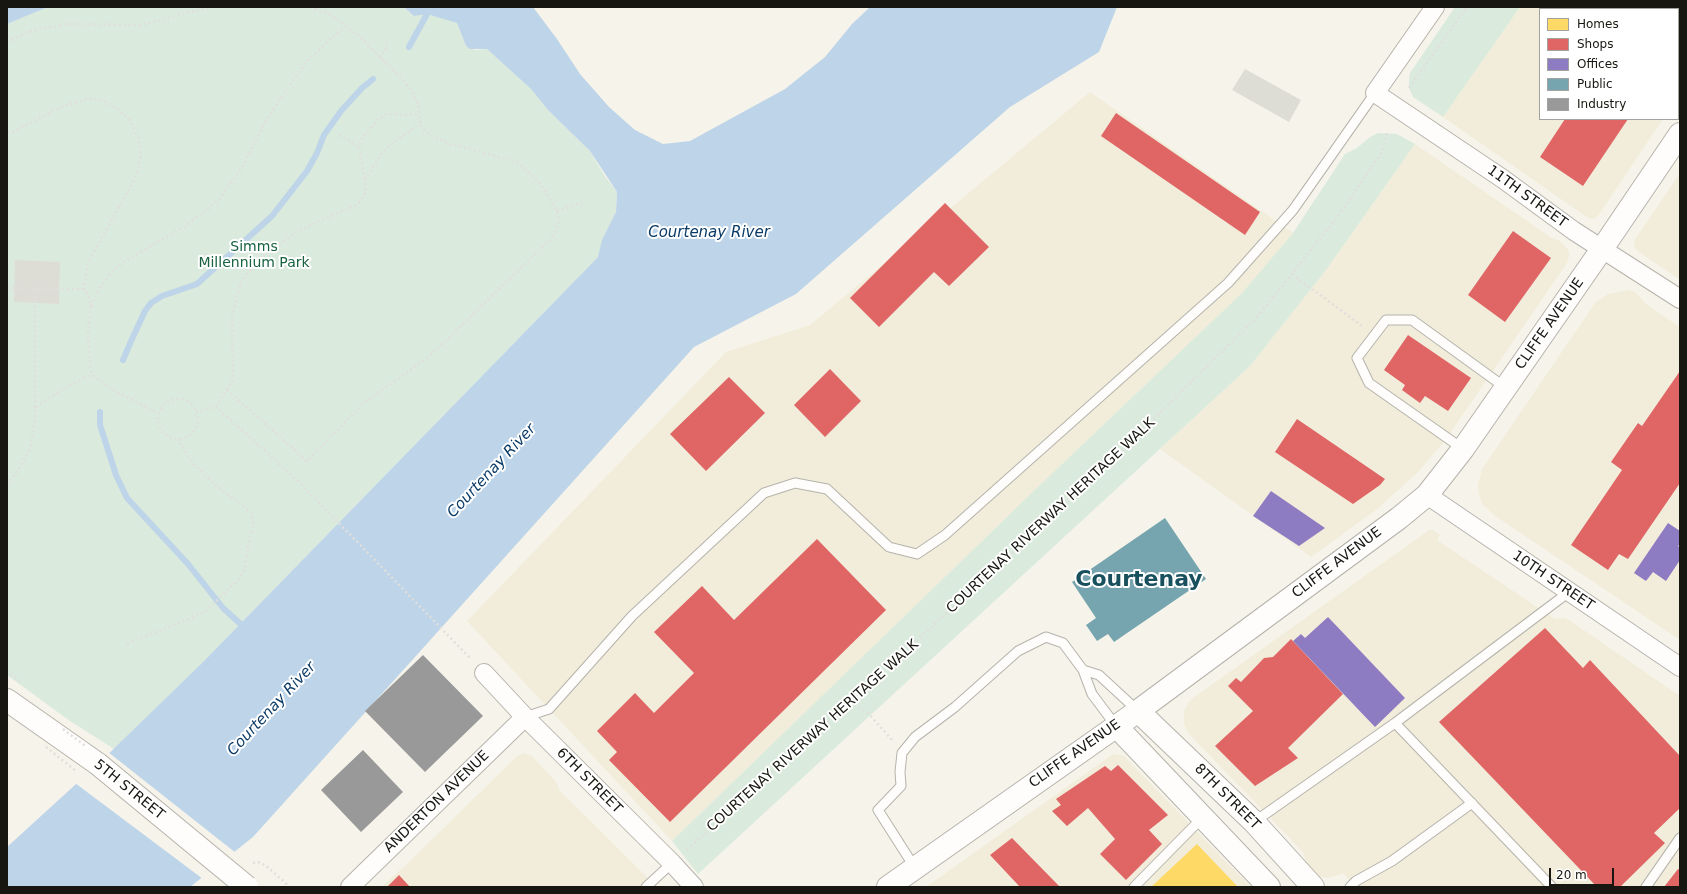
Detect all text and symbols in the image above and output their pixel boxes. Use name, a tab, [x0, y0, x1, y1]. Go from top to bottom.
legend	[1539, 8, 1679, 120]
text: Homes	[1577, 17, 1619, 31]
text: Shops	[1577, 37, 1613, 51]
text: Offices	[1577, 57, 1618, 71]
text: Public	[1577, 77, 1613, 91]
text: Industry	[1577, 97, 1626, 111]
street label: 11TH STREET	[1484, 162, 1570, 232]
water label: Courtenay River	[648, 224, 770, 242]
park label: Simms Millennium Park	[198, 239, 310, 272]
street label: CLIFFE AVENUE	[1512, 275, 1588, 373]
street label: COURTENAY RIVERWAY HERITAGE WALK	[943, 415, 1159, 617]
water label: Courtenay River	[444, 420, 540, 522]
street label: CLIFFE AVENUE	[1289, 524, 1385, 602]
street label: 10TH STREET	[1509, 548, 1597, 614]
district label: Courtenay	[1075, 567, 1203, 593]
street label: COURTENAY RIVERWAY HERITAGE WALK	[704, 636, 922, 836]
water label: Courtenay River	[224, 658, 320, 760]
street label: CLIFFE AVENUE	[1026, 716, 1124, 792]
street label: 6TH STREET	[553, 745, 625, 817]
street label: ANDERTON AVENUE	[381, 747, 493, 857]
street label: 5TH STREET	[90, 756, 168, 824]
street label: 8TH STREET	[1191, 761, 1263, 833]
scale bar	[1551, 860, 1616, 886]
text: 20 m	[1556, 868, 1587, 882]

